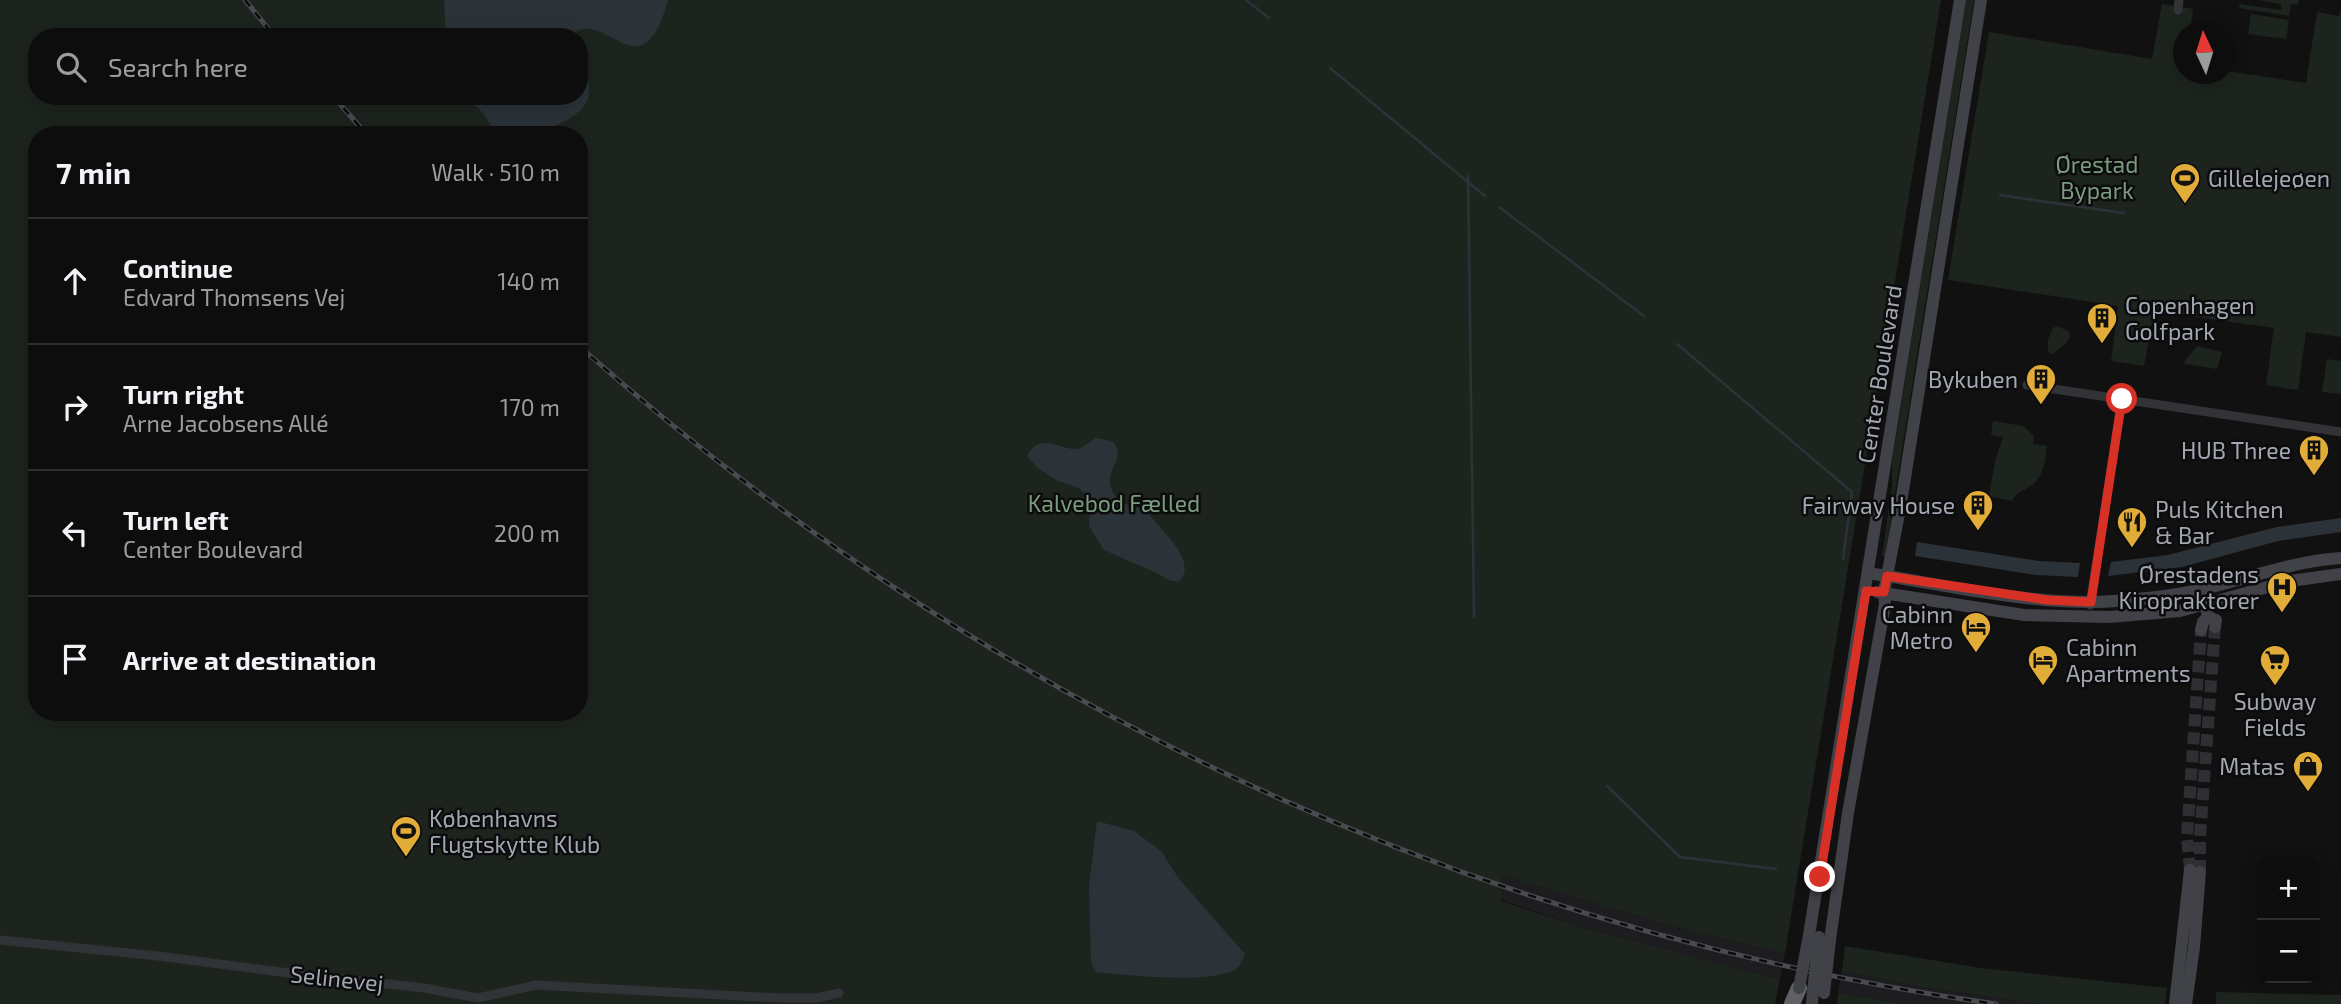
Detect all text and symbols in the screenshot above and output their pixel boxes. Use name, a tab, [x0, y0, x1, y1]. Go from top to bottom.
north arrow	[2173, 21, 2236, 84]
search box	[28, 28, 588, 105]
icon: search	[52, 48, 90, 86]
text: Search here	[108, 51, 248, 82]
park label: Ørestad Bypark	[2056, 150, 2138, 204]
text: 7 min	[56, 154, 131, 190]
text: Walk · 510 m	[431, 158, 560, 186]
sports icon: Gillelejeøen	[2168, 161, 2202, 205]
place label: Gillelejeøen	[2208, 164, 2330, 192]
text: Continue	[123, 252, 233, 283]
icon: ahead	[56, 262, 94, 300]
text: 140 m	[498, 267, 560, 295]
text: Edvard Thomsens Vej	[123, 283, 345, 311]
street label: Center Boulevard	[1851, 283, 1907, 465]
place label: Copenhagen Golfpark	[2125, 291, 2255, 345]
building icon: Copenhagen Golfpark	[2085, 301, 2119, 345]
building icon: Bykuben	[2024, 362, 2058, 406]
place label: Bykuben	[1928, 365, 2018, 393]
text: Turn right	[123, 378, 244, 409]
route start	[2106, 383, 2137, 414]
icon: right	[56, 388, 94, 426]
text: 170 m	[500, 393, 560, 421]
text: Arne Jacobsens Allé	[123, 409, 329, 437]
building icon: HUB Three	[2297, 433, 2331, 477]
place label: HUB Three	[2181, 436, 2291, 464]
building icon: Fairway House	[1961, 488, 1995, 532]
park label: Kalvebod Fælled	[1028, 489, 1200, 517]
place label: Fairway House	[1802, 491, 1955, 519]
place label: Puls Kitchen & Bar	[2155, 495, 2284, 549]
text: Turn left	[123, 504, 229, 535]
restaurant icon: Puls Kitchen & Bar	[2115, 505, 2149, 549]
icon: left	[56, 514, 94, 552]
text: 200 m	[494, 519, 560, 547]
text: Center Boulevard	[123, 535, 303, 563]
place label: Ørestadens Kiropraktorer	[2118, 560, 2259, 614]
hospital icon: Ørestadens Kiropraktorer	[2265, 570, 2299, 614]
place label: Cabinn Metro	[1882, 600, 1953, 654]
hotel icon: Cabinn Metro	[1959, 610, 1993, 654]
place label: Cabinn Apartments	[2066, 633, 2191, 687]
icon: arrive	[56, 640, 94, 678]
hotel icon: Cabinn Apartments	[2026, 643, 2060, 687]
supermarket icon: Subway Fields	[2258, 643, 2292, 687]
text: Arrive at destination	[123, 644, 376, 675]
place label: Subway Fields	[2234, 687, 2316, 741]
shop icon: Matas	[2291, 749, 2325, 793]
place label: Matas	[2219, 752, 2285, 780]
place label: Københavns Flugtskytte Klub	[429, 804, 600, 858]
sports icon: Københavns Flugtskytte Klub	[389, 814, 423, 858]
map controls	[2257, 857, 2320, 983]
button: +	[2257, 857, 2320, 920]
route end	[1804, 861, 1835, 892]
button: −	[2257, 920, 2320, 983]
street label: Selinevej	[289, 959, 385, 997]

